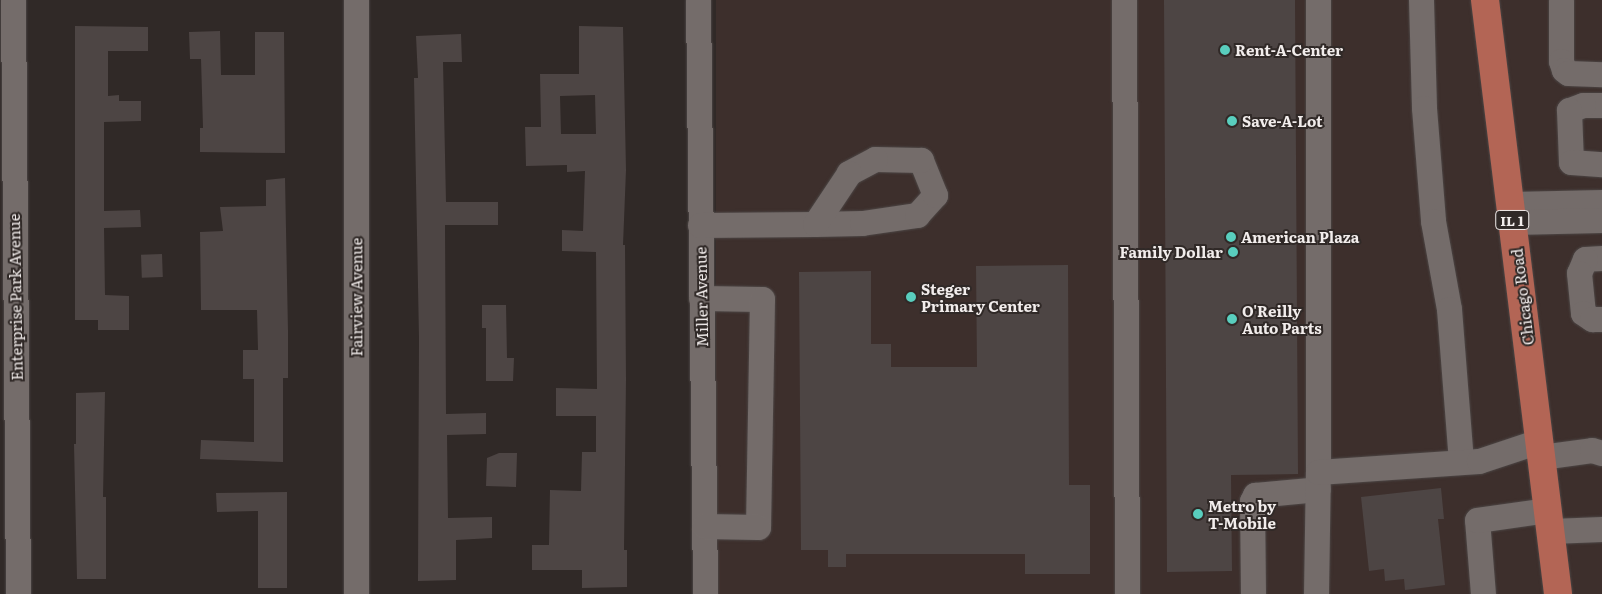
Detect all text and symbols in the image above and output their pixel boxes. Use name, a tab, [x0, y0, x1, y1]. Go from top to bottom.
place label: Rent-A-Center	[1235, 41, 1343, 59]
marker: Rent-A-Center	[1219, 44, 1231, 56]
place label: Save-A-Lot	[1242, 112, 1323, 130]
marker: Save-A-Lot	[1226, 115, 1238, 127]
road number: IL 1	[1494, 208, 1530, 232]
street label: Enterprise Park Avenue	[5, 213, 25, 381]
place label: American Plaza	[1241, 228, 1360, 246]
marker: American Plaza	[1225, 231, 1237, 243]
street label: Fairview Avenue	[347, 238, 365, 356]
place label: Family Dollar	[1120, 243, 1223, 261]
marker: Family Dollar	[1227, 246, 1239, 258]
street label: Miller Avenue	[691, 247, 711, 347]
street label: Chicago Road	[1507, 248, 1537, 346]
place label: Steger Primary Center	[921, 279, 1040, 314]
marker: Steger Primary Center	[905, 291, 917, 303]
place label: O'Reilly Auto Parts	[1242, 301, 1322, 336]
marker: O'Reilly Auto Parts	[1226, 313, 1238, 325]
place label: Metro by T-Mobile	[1208, 496, 1276, 531]
marker: Metro by T-Mobile	[1192, 508, 1204, 520]

